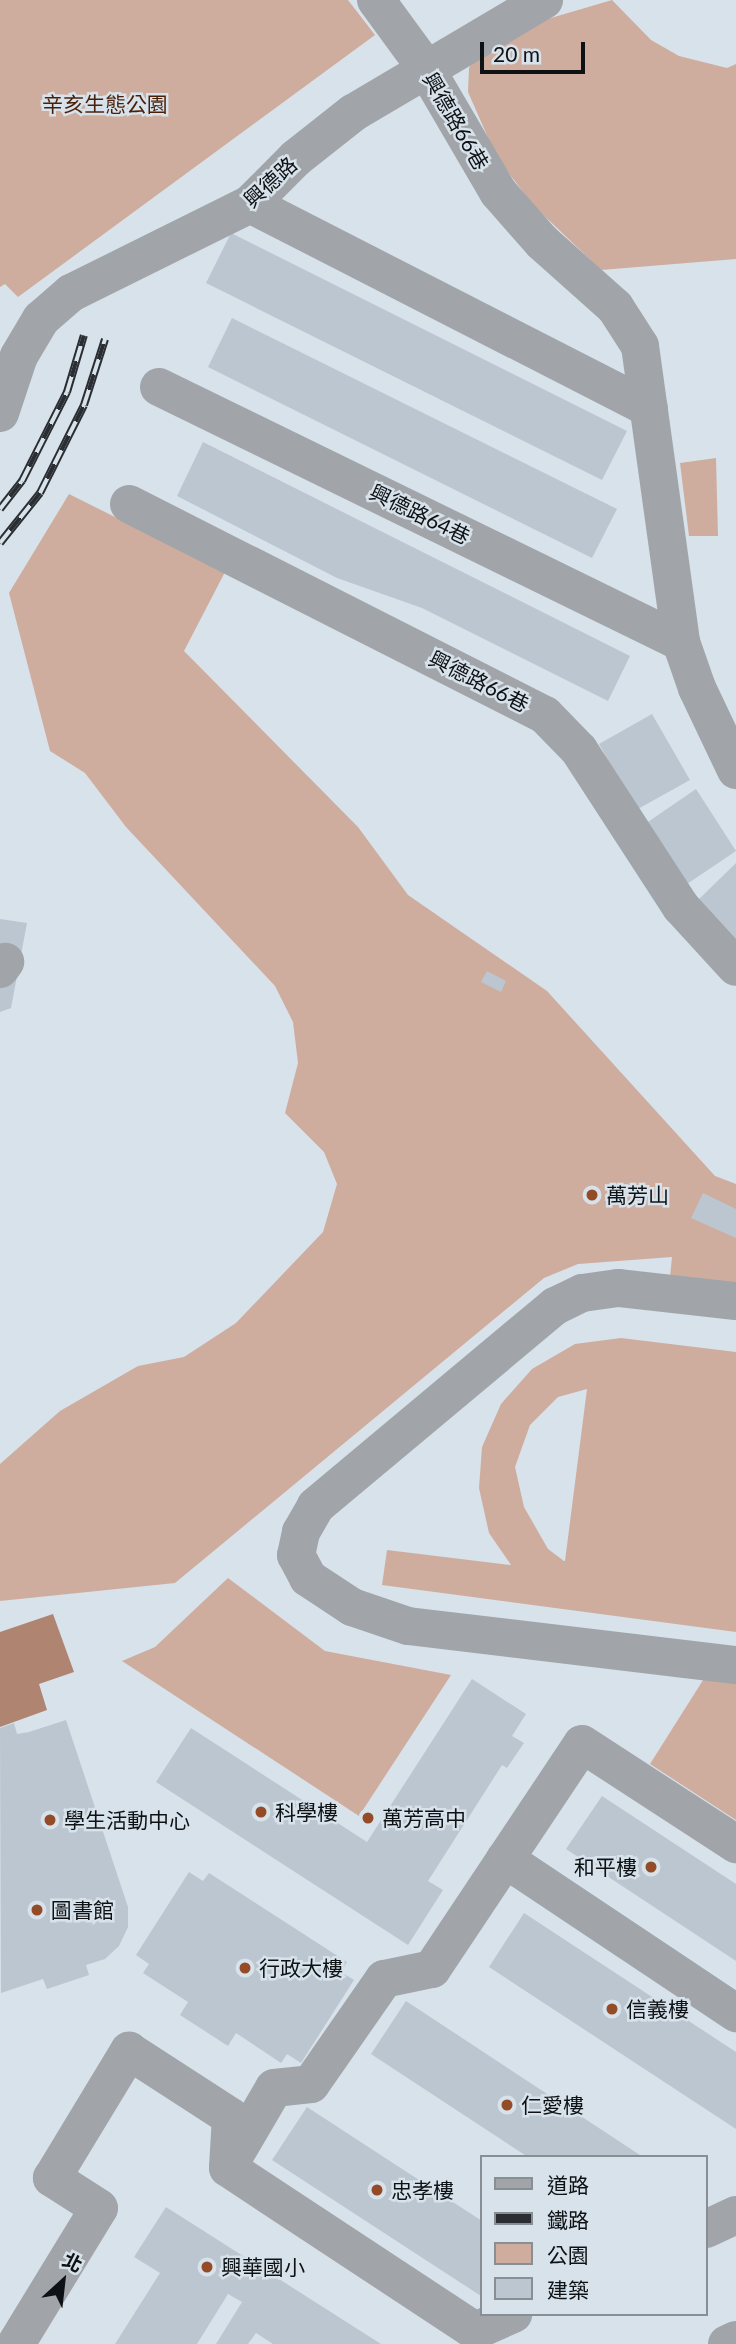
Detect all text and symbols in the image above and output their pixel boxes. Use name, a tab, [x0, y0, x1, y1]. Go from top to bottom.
scale bar	[484, 28, 589, 72]
text: 20 m	[493, 41, 540, 66]
street label: 興德路66巷	[418, 68, 494, 174]
park label: 辛亥生態公園	[42, 91, 168, 117]
street label: 興德路	[238, 152, 302, 212]
street label: 興德路64巷	[366, 479, 474, 549]
street label: 興德路66巷	[425, 645, 533, 717]
place label: 萬芳山	[606, 1182, 669, 1208]
marker: 萬芳山	[584, 1187, 600, 1203]
place label: 科學樓	[275, 1799, 338, 1825]
marker: 科學樓	[253, 1804, 269, 1820]
place label: 萬芳高中	[382, 1805, 466, 1831]
place label: 學生活動中心	[64, 1807, 190, 1833]
marker: 萬芳高中	[360, 1810, 376, 1826]
marker: 學生活動中心	[42, 1812, 58, 1828]
place label: 和平樓	[574, 1854, 637, 1880]
marker: 和平樓	[643, 1859, 659, 1875]
place label: 圖書館	[51, 1897, 114, 1923]
marker: 圖書館	[29, 1902, 45, 1918]
place label: 行政大樓	[259, 1955, 343, 1981]
marker: 行政大樓	[237, 1960, 253, 1976]
place label: 信義樓	[626, 1996, 689, 2022]
marker: 信義樓	[604, 2001, 620, 2017]
place label: 仁愛樓	[521, 2092, 584, 2118]
marker: 仁愛樓	[499, 2097, 515, 2113]
legend	[480, 2155, 708, 2316]
text: 道路	[547, 2172, 589, 2197]
place label: 忠孝樓	[391, 2177, 454, 2203]
marker: 忠孝樓	[369, 2182, 385, 2198]
text: 鐵路	[547, 2207, 589, 2232]
text: 公園	[547, 2242, 589, 2267]
north arrow	[28, 2246, 98, 2316]
text: 北	[59, 2247, 86, 2276]
place label: 興華國小	[221, 2254, 305, 2280]
marker: 興華國小	[199, 2259, 215, 2275]
text: 建築	[547, 2277, 589, 2302]

